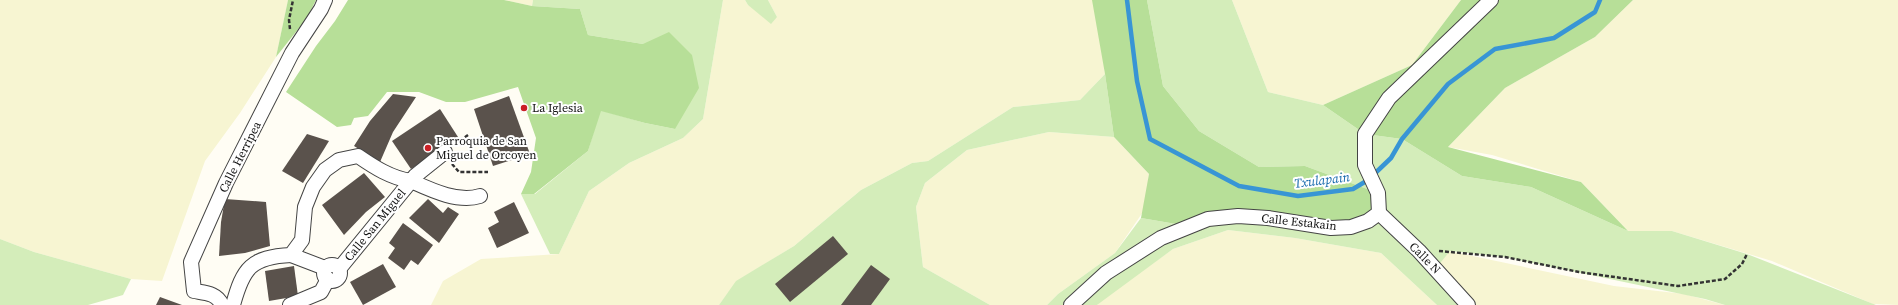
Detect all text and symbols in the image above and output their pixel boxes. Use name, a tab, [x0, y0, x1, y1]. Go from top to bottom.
place label: La Iglesia	[532, 100, 584, 116]
marker: La Iglesia	[519, 103, 529, 113]
street label: Calle Herripea	[215, 118, 265, 195]
place label: Parroquia de San Miguel de Orcoyen	[436, 133, 537, 163]
marker: Parroquia de San Miguel de Orcoyen	[423, 143, 433, 153]
water label: Txulapain	[1293, 168, 1352, 192]
street label: Calle San Miguel	[341, 185, 410, 265]
street label: Calle Estakain	[1261, 210, 1337, 234]
street label: Calle N	[1406, 239, 1444, 277]

